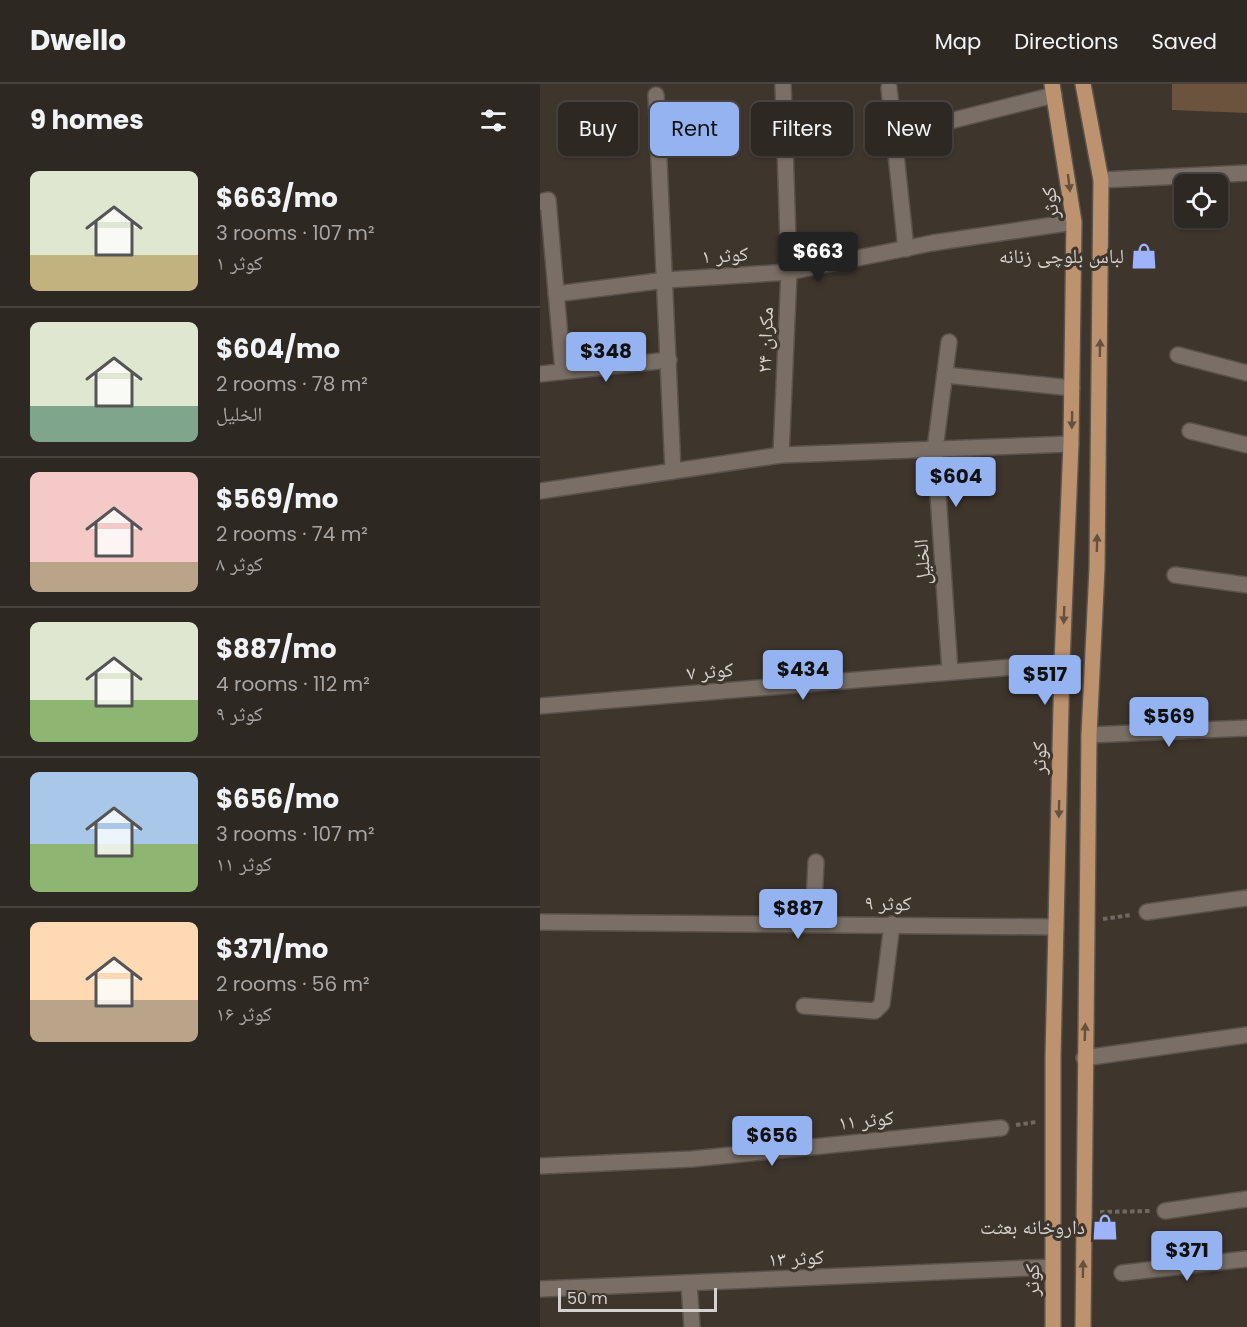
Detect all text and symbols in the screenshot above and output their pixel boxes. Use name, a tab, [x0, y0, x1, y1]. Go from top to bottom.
text: Dwello	[30, 21, 126, 60]
text: Map	[935, 27, 981, 56]
text: Directions	[1014, 27, 1118, 56]
text: Saved	[1151, 27, 1217, 56]
text: 9 homes	[30, 102, 144, 138]
chip: Buy	[558, 102, 638, 156]
chip: Rent	[650, 102, 739, 156]
chip: Filters	[751, 102, 853, 156]
chip: New	[865, 102, 952, 156]
icon: filters	[477, 104, 510, 137]
one-way arrow	[1064, 174, 1074, 193]
map controls	[1174, 174, 1228, 228]
button: locate	[1174, 174, 1228, 228]
text: $663/mo	[216, 180, 338, 216]
street label: کوثر	[1034, 185, 1066, 222]
icon: home	[78, 195, 150, 267]
text: 3 rooms · 107 m²	[216, 219, 375, 247]
pin: $663	[782, 232, 854, 283]
text: $663	[793, 237, 843, 265]
street label: کوثر ۱	[701, 239, 749, 271]
shop icon: لباس بلوچی زنانه	[1129, 241, 1159, 271]
place label: لباس بلوچی زنانه	[999, 242, 1124, 270]
text: کوثر ۱	[216, 249, 263, 277]
street label: مکران ۲۴	[750, 306, 780, 374]
text: $604/mo	[216, 331, 340, 367]
pin: $348	[570, 332, 642, 383]
text: $348	[580, 337, 632, 365]
one-way arrow	[1095, 338, 1105, 357]
icon: home	[78, 346, 150, 418]
text: 2 rooms · 78 m²	[216, 370, 368, 398]
text: الخلیل	[216, 400, 262, 428]
one-way arrow	[1067, 410, 1076, 429]
pin: $604	[920, 457, 992, 508]
text: $604	[930, 462, 982, 490]
text: $569/mo	[216, 481, 338, 517]
icon: home	[78, 496, 150, 568]
text: 2 rooms · 74 m²	[216, 520, 368, 548]
one-way arrow	[1092, 533, 1102, 552]
street label: الخلیل	[906, 538, 938, 586]
text: کوثر ۸	[216, 550, 263, 578]
one-way arrow	[1060, 605, 1069, 624]
text: $887/mo	[216, 631, 337, 667]
icon: home	[78, 646, 150, 718]
pin: $434	[767, 650, 839, 701]
street label: کوثر ۷	[685, 655, 735, 687]
text: $434	[777, 655, 829, 683]
pin: $517	[1009, 655, 1081, 706]
text: $517	[1023, 660, 1067, 688]
text: 4 rooms · 112 m²	[216, 670, 370, 698]
pin: $569	[1133, 697, 1205, 748]
text: کوثر ۹	[216, 700, 263, 728]
text: $569	[1143, 702, 1195, 730]
street label: کوثر	[1025, 741, 1053, 776]
text: $656/mo	[216, 781, 339, 817]
icon: home	[78, 796, 150, 868]
one-way arrow	[1054, 800, 1063, 819]
text: 3 rooms · 107 m²	[216, 820, 375, 848]
text: کوثر ۱۱	[216, 850, 272, 878]
pin: $887	[762, 889, 834, 940]
street label: کوثر ۹	[864, 889, 912, 917]
text: $887	[773, 894, 823, 922]
text: $371/mo	[216, 931, 328, 967]
icon: home	[78, 946, 150, 1018]
text: 2 rooms · 56 m²	[216, 970, 370, 998]
text: کوثر ۱۶	[216, 1000, 272, 1028]
one-way arrow	[1080, 1022, 1090, 1041]
street label: کوثر ۱۱	[837, 1103, 895, 1137]
pin: $656	[736, 1116, 808, 1167]
text: $656	[746, 1121, 798, 1149]
shop icon: داروخانه بعثت	[1090, 1212, 1120, 1242]
place label: داروخانه بعثت	[980, 1213, 1085, 1241]
pin: $371	[1151, 1231, 1223, 1282]
text: $371	[1165, 1236, 1209, 1264]
street label: کوثر ۱۳	[767, 1243, 825, 1273]
one-way arrow	[1078, 1259, 1088, 1278]
street label: کوثر	[1018, 1264, 1046, 1297]
scale bar	[558, 1285, 717, 1312]
text: 50 m	[567, 1287, 608, 1310]

